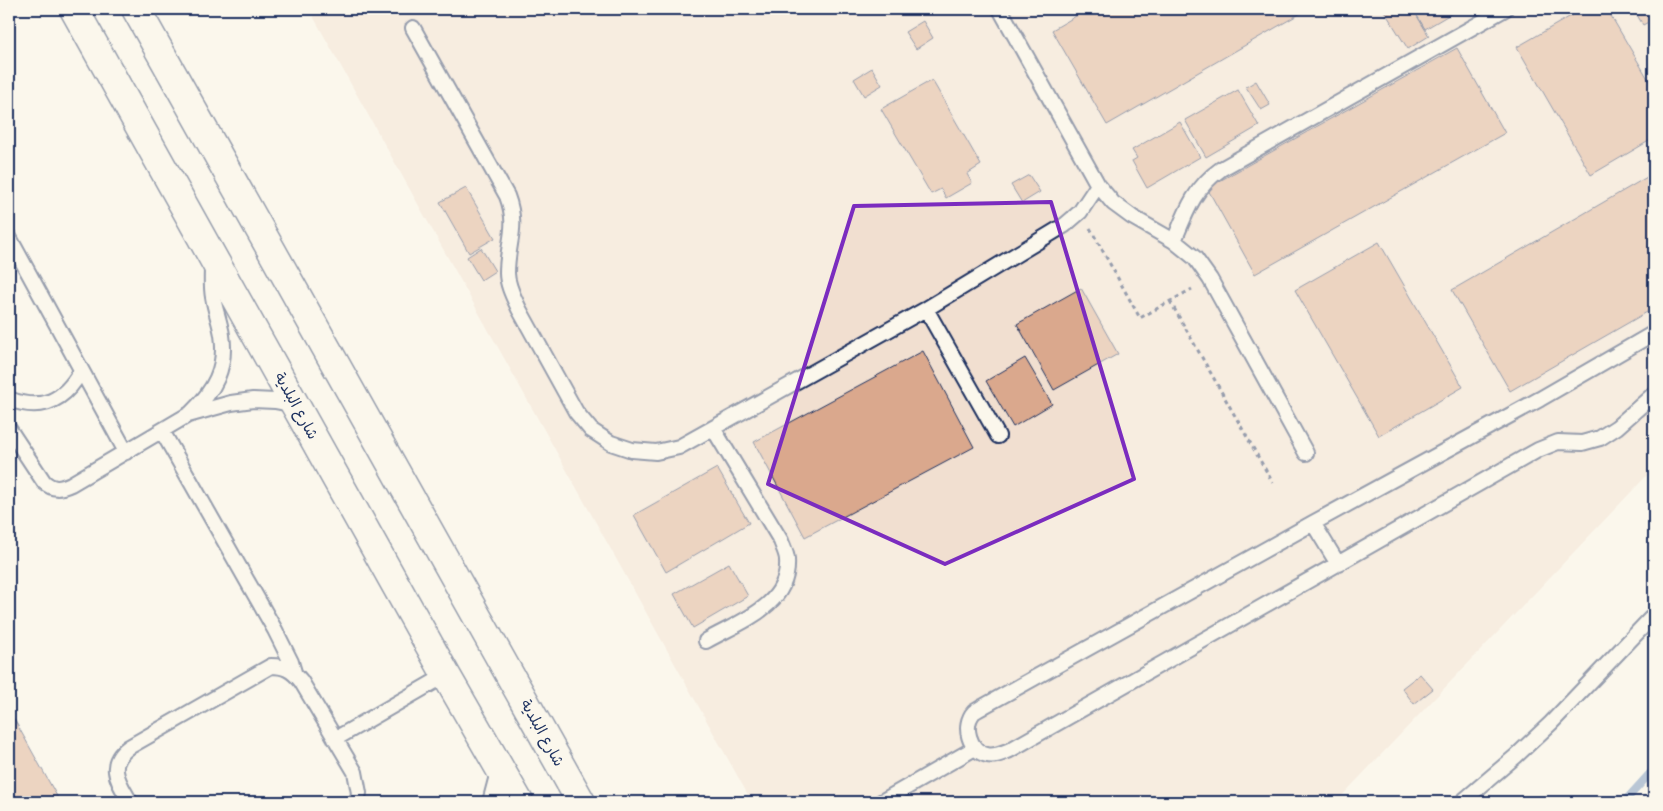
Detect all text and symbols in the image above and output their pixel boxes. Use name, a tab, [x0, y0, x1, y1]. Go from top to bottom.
street label: شارع البلدية	[270, 369, 322, 443]
street label: شارع البلدية	[516, 696, 568, 770]

